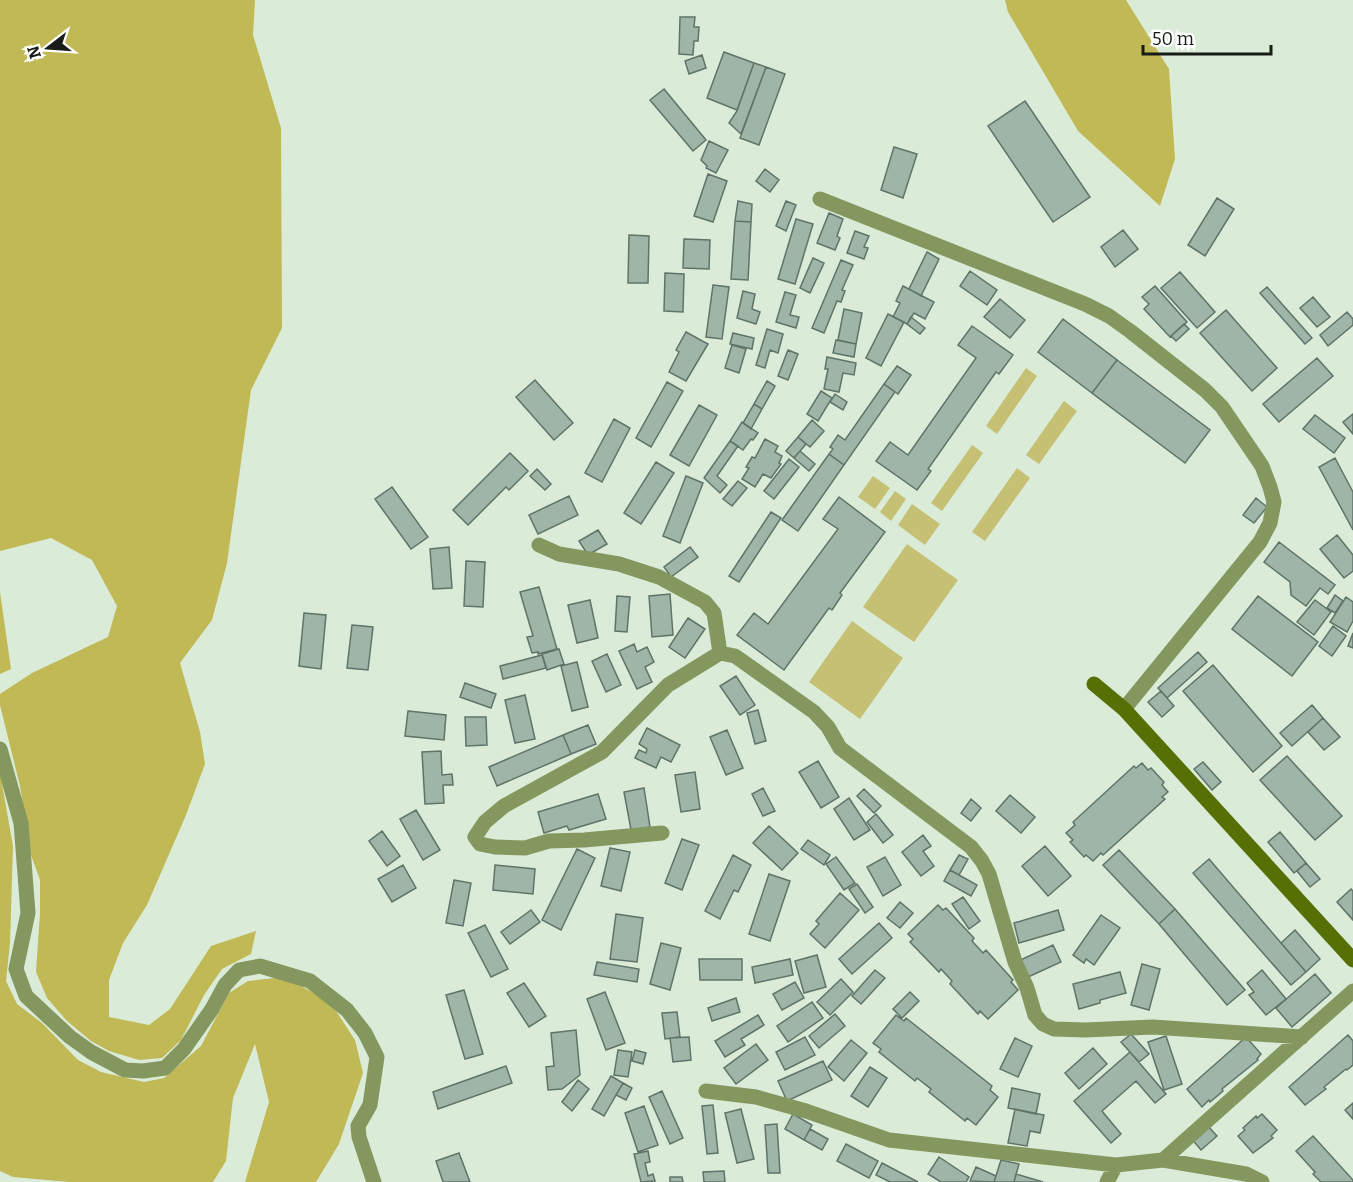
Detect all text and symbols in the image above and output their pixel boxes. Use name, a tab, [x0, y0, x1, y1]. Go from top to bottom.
north arrow	[18, 18, 78, 78]
scale bar	[1143, 18, 1270, 56]
text: 50 m	[1152, 28, 1194, 50]
text: N	[23, 44, 45, 61]

